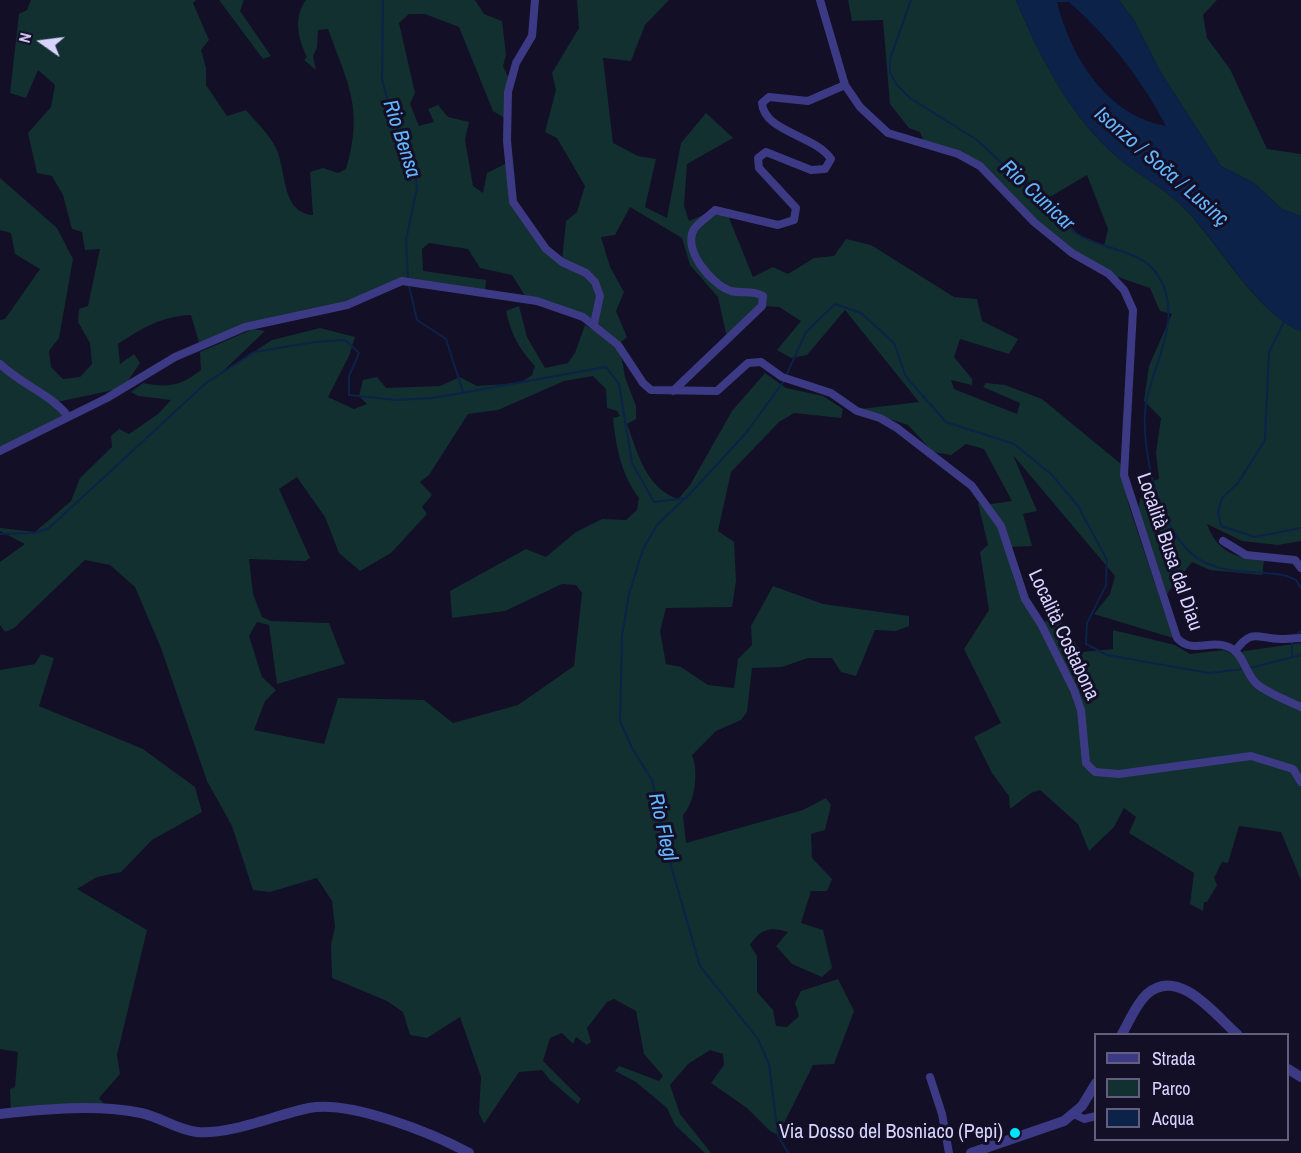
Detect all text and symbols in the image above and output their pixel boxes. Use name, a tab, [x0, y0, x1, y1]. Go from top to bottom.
north arrow	[12, 12, 72, 72]
text: N	[13, 30, 36, 45]
water label: Rio Bensa	[377, 97, 425, 181]
water label: Isonzo / Soča / Lusinç	[1089, 102, 1233, 232]
water label: Rio Cunicar	[995, 155, 1079, 237]
street label: Località Busa dal Diau	[1131, 470, 1207, 634]
street label: Località Costabona	[1022, 566, 1104, 704]
water label: Rio Flegl	[642, 791, 682, 863]
legend	[1094, 1033, 1289, 1141]
text: Strada	[1152, 1046, 1196, 1071]
text: Parco	[1152, 1076, 1191, 1101]
text: Acqua	[1152, 1106, 1194, 1131]
place label: Via Dosso del Bosniaco (Pepi)	[779, 1121, 1003, 1145]
marker: Via Dosso del Bosniaco (Pepi)	[1008, 1126, 1022, 1140]

